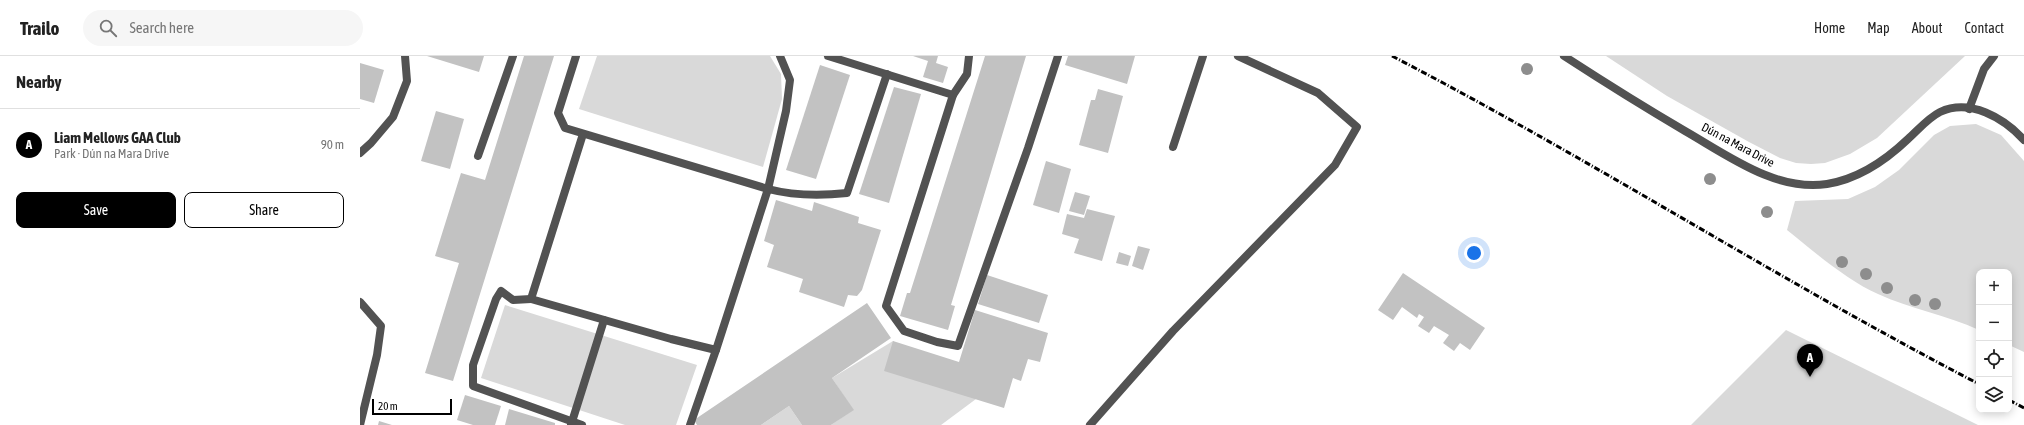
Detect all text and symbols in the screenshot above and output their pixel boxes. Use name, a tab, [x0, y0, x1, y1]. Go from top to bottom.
search box	[83, 10, 363, 46]
text: Trailo	[20, 17, 59, 39]
icon: search	[97, 17, 119, 39]
text: Search here	[129, 19, 194, 36]
text: Home	[1814, 20, 1845, 36]
text: Map	[1867, 20, 1890, 36]
text: About	[1912, 20, 1943, 36]
text: Contact	[1965, 20, 2004, 36]
text: Nearby	[16, 72, 62, 92]
street label: Dún na Mara Drive	[1699, 120, 1777, 170]
text: Liam Mellows GAA Club	[54, 129, 181, 146]
text: A	[26, 137, 32, 152]
text: 90 m	[321, 137, 344, 152]
text: Park · Dún na Mara Drive	[54, 146, 169, 161]
button: Save	[16, 192, 176, 228]
button: Share	[184, 192, 344, 228]
your location	[1464, 243, 1484, 263]
map controls	[1976, 269, 2012, 413]
button: +	[1976, 269, 2012, 305]
button: −	[1976, 305, 2012, 341]
button: locate	[1976, 341, 2012, 377]
pin: A	[1797, 344, 1823, 377]
button: layers	[1976, 377, 2012, 413]
scale bar	[372, 397, 452, 416]
text: 20 m	[378, 400, 398, 412]

